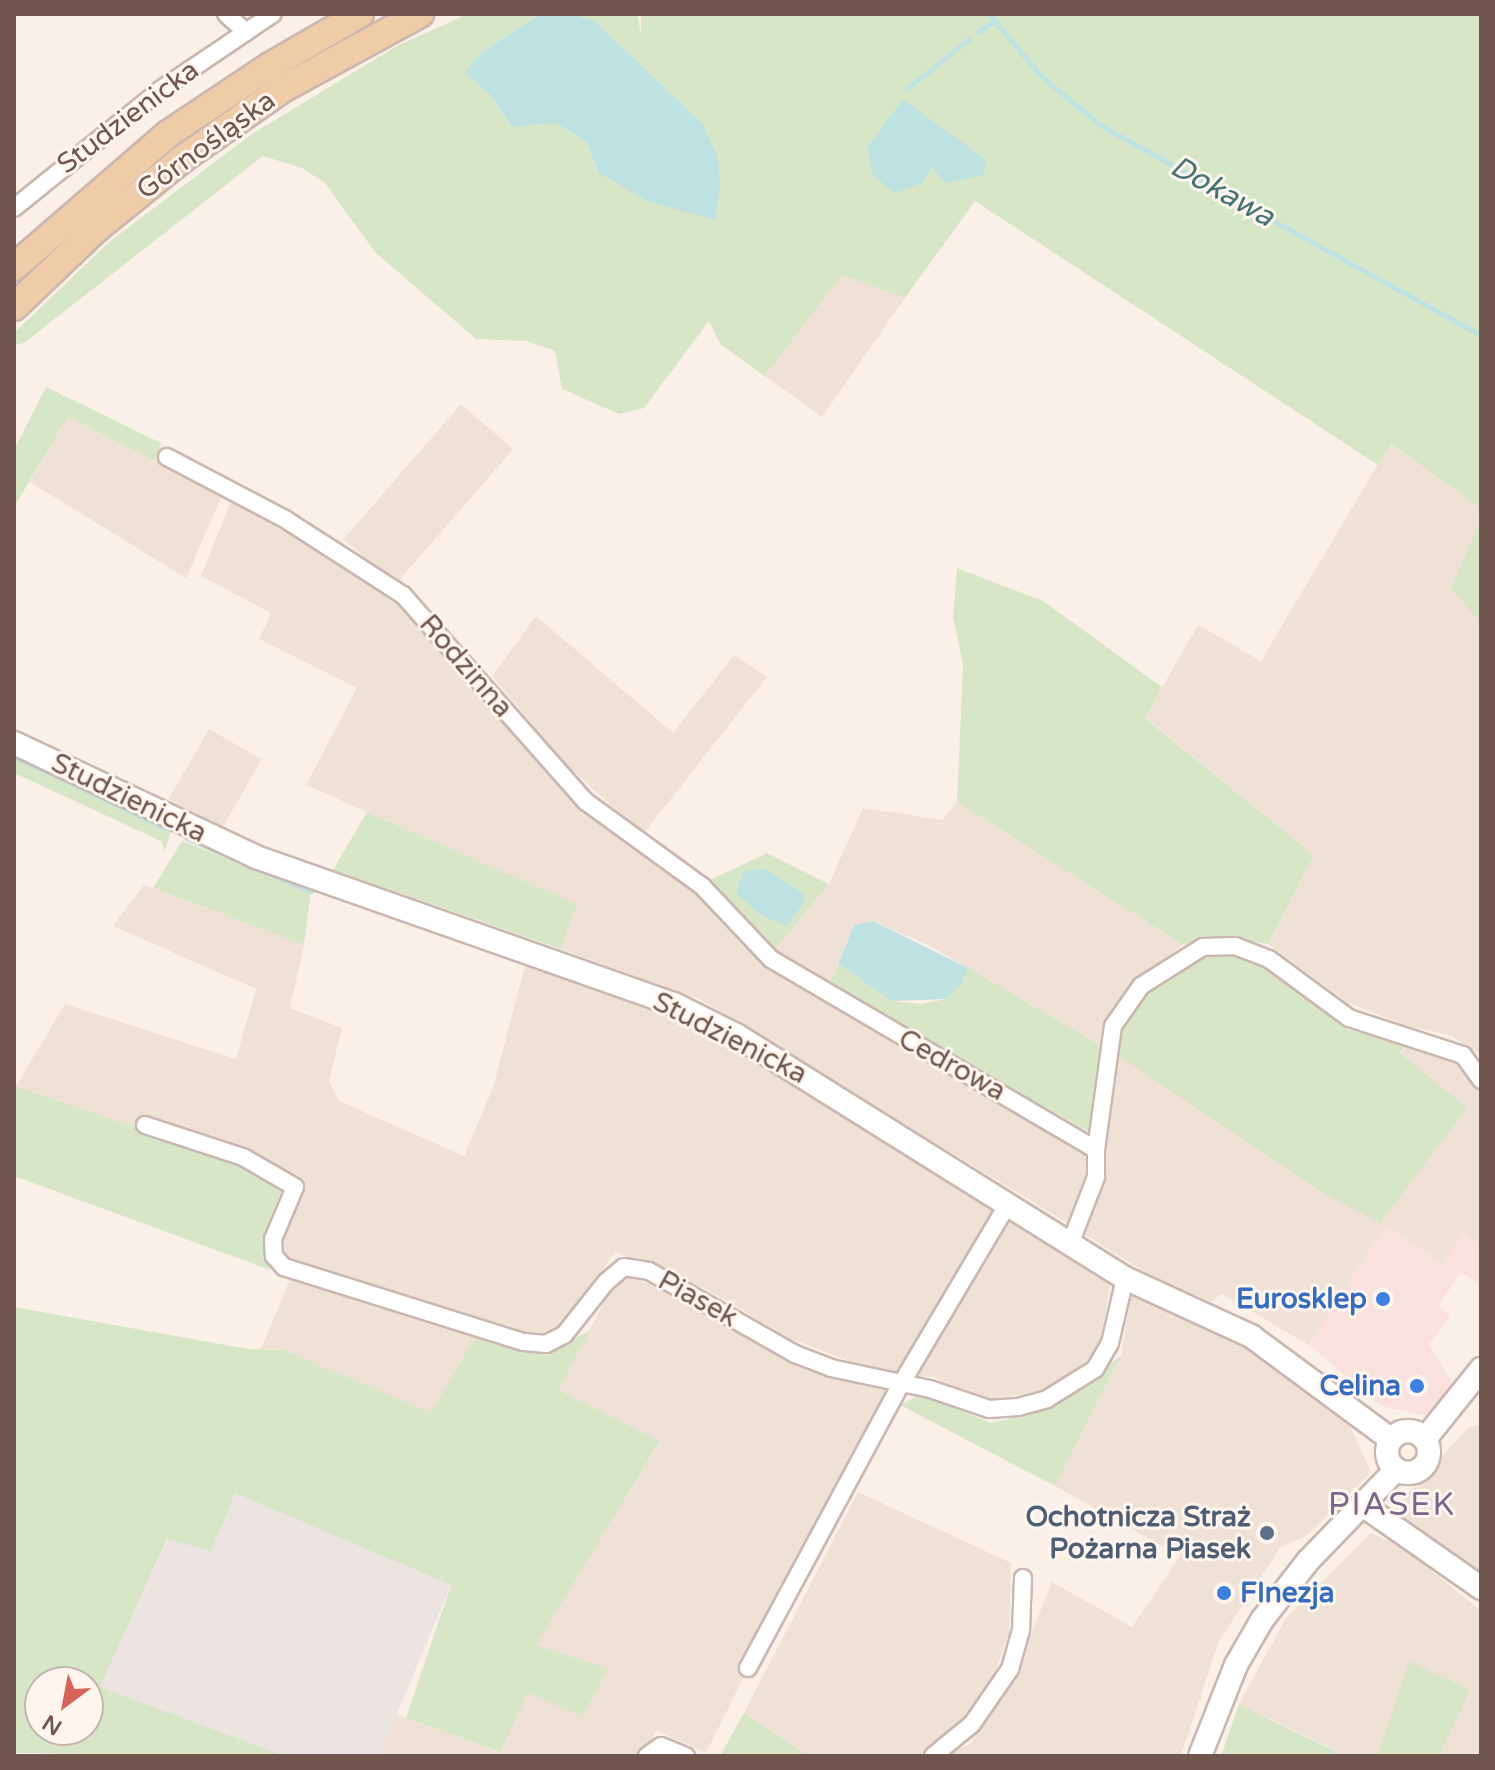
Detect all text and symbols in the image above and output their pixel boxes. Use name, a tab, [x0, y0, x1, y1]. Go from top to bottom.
street label: Studzienicka	[51, 53, 205, 181]
street label: Górnośląska	[130, 83, 282, 207]
water label: Dokawa	[1164, 149, 1280, 235]
street label: Rodzinna	[412, 608, 520, 724]
street label: Studzienicka	[46, 746, 212, 850]
street label: Studzienicka	[647, 985, 813, 1091]
street label: Cedrowa	[893, 1022, 1011, 1108]
street label: Piasek	[652, 1263, 744, 1335]
place label: Eurosklep	[1236, 1282, 1367, 1316]
marker: Eurosklep	[1374, 1290, 1392, 1308]
place label: Celina	[1319, 1369, 1401, 1403]
marker: Celina	[1408, 1377, 1426, 1395]
district label: PIASEK	[1328, 1486, 1456, 1524]
place label: Ochotnicza Straż Pożarna Piasek	[1026, 1500, 1251, 1566]
marker: Ochotnicza Straż Pożarna Piasek	[1258, 1524, 1276, 1542]
place label: FInezja	[1240, 1576, 1334, 1610]
marker: FInezja	[1215, 1584, 1233, 1602]
north arrow	[24, 1666, 104, 1746]
text: N	[38, 1709, 67, 1740]

